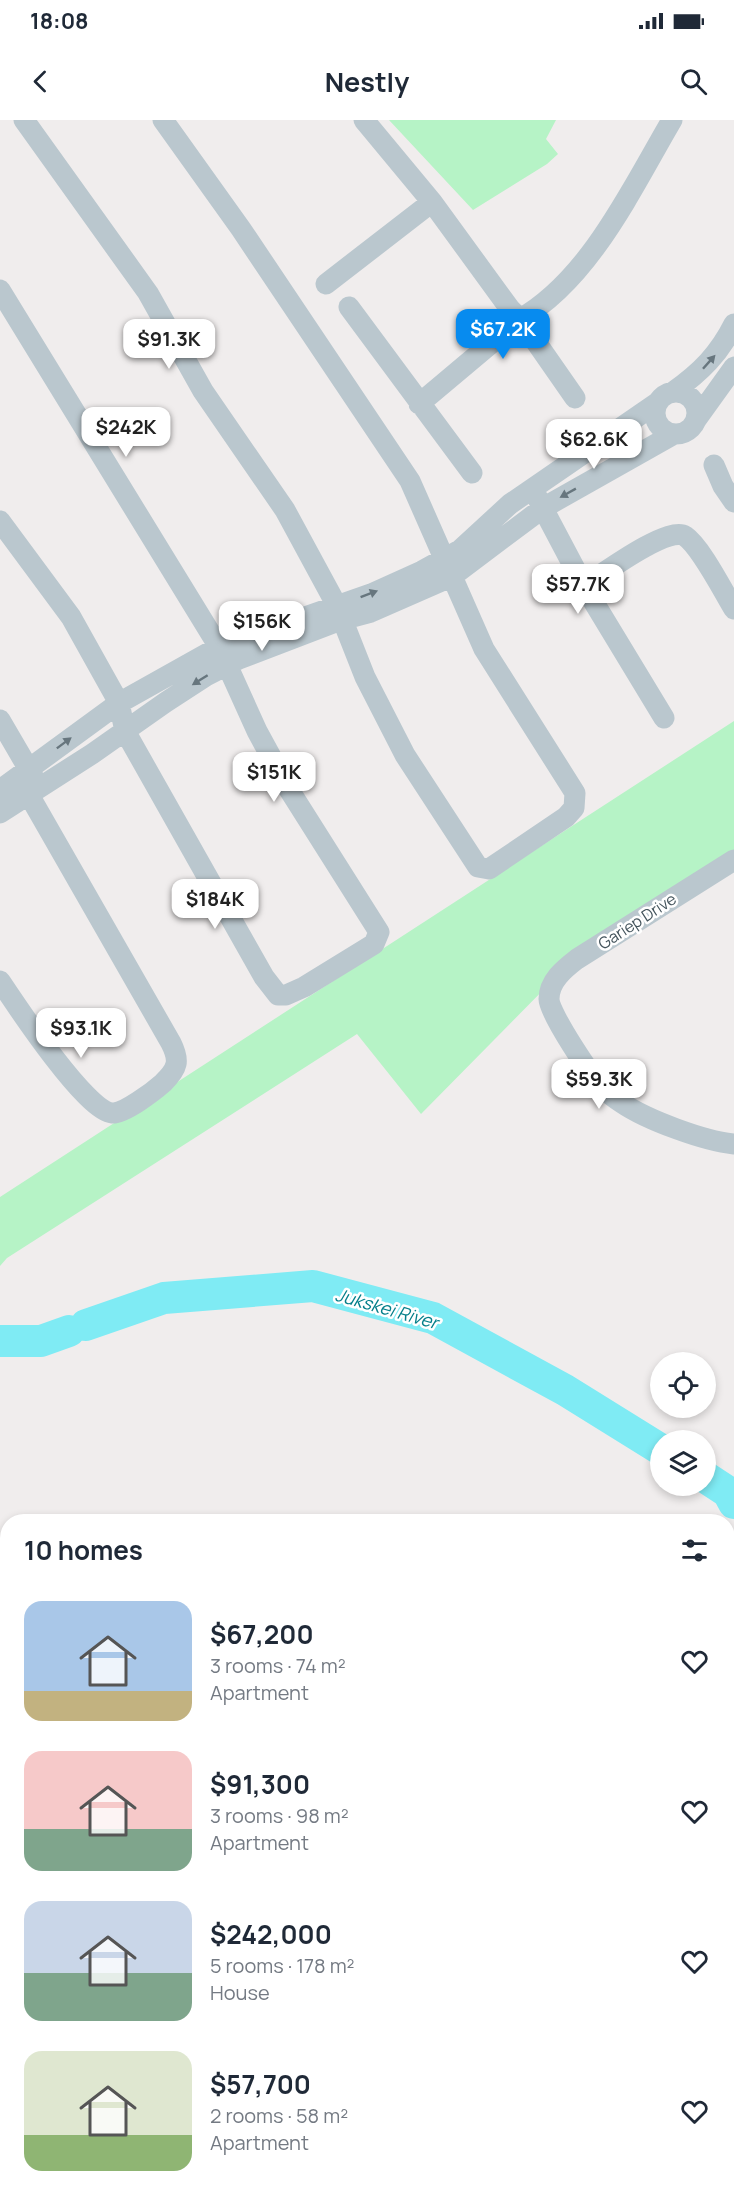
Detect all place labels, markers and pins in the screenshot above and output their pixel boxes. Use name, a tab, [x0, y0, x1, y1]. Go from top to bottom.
pin: $67.2K	[454, 309, 552, 360]
pin: $91.3K	[120, 319, 218, 370]
pin: $242K	[84, 407, 168, 458]
pin: $62.6K	[545, 419, 643, 470]
pin: $57.7K	[529, 564, 627, 615]
pin: $156K	[220, 601, 304, 652]
pin: $151K	[232, 752, 316, 803]
pin: $184K	[173, 879, 257, 930]
pin: $93.1K	[32, 1008, 130, 1059]
pin: $59.3K	[550, 1059, 648, 1110]

